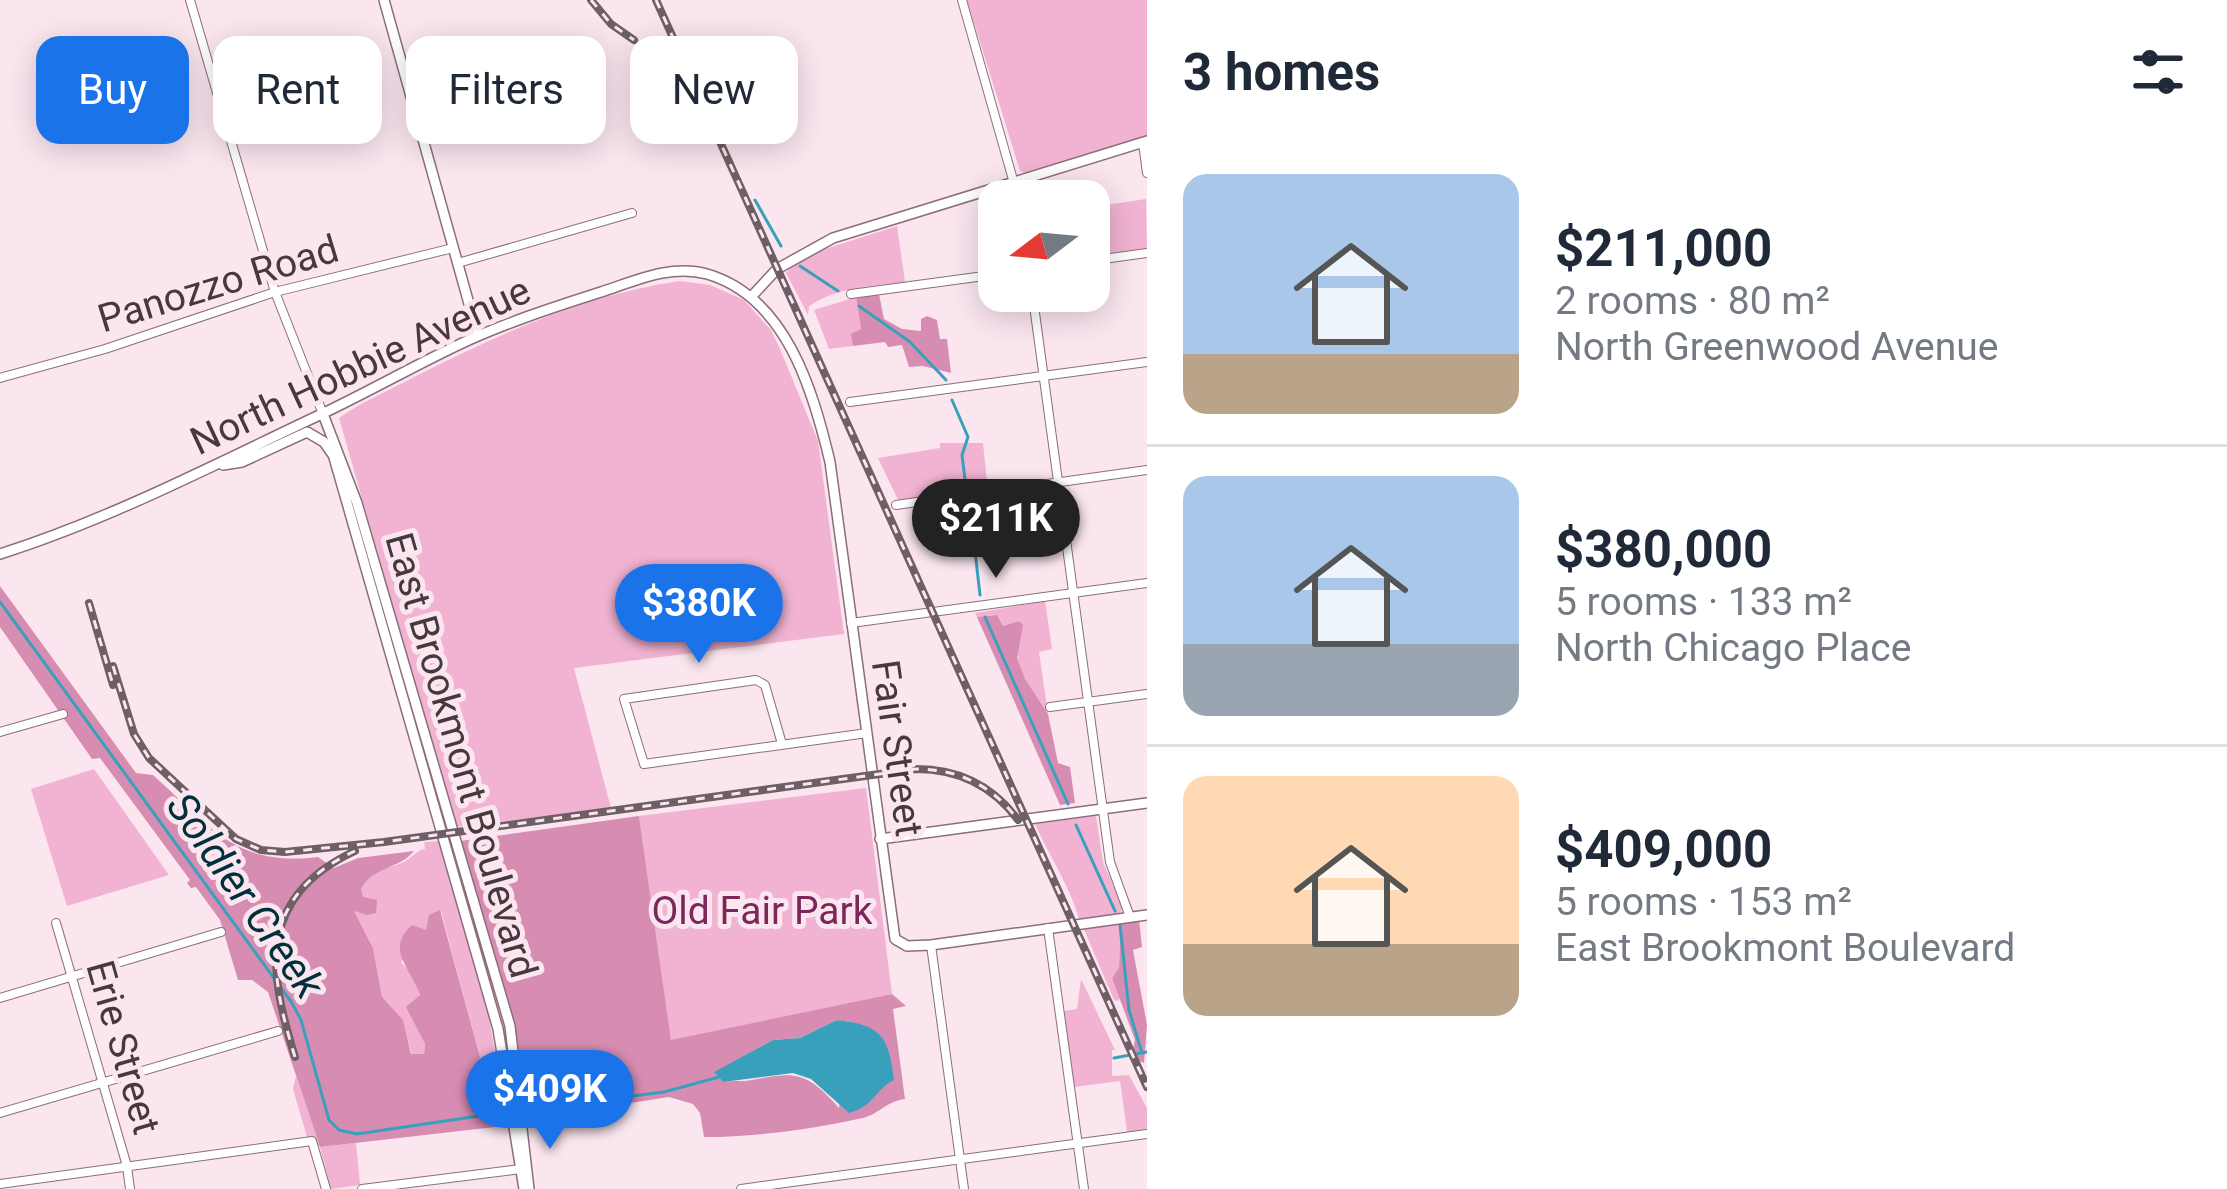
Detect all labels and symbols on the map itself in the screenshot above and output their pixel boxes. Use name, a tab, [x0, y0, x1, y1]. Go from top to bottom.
north arrow	[978, 180, 1110, 312]
street label: Panozzo Road	[93, 226, 344, 342]
street label: North Hobbie Avenue	[183, 267, 538, 465]
pin: $211K	[912, 479, 1080, 581]
street label: East Brookmont Boulevard	[375, 528, 547, 983]
pin: $380K	[615, 564, 783, 666]
street label: Fair Street	[862, 657, 932, 839]
water label: Soldier Creek	[157, 783, 335, 1009]
park label: Old Fair Park	[651, 888, 873, 934]
street label: Erie Street	[76, 955, 170, 1139]
pin: $409K	[466, 1050, 634, 1152]

